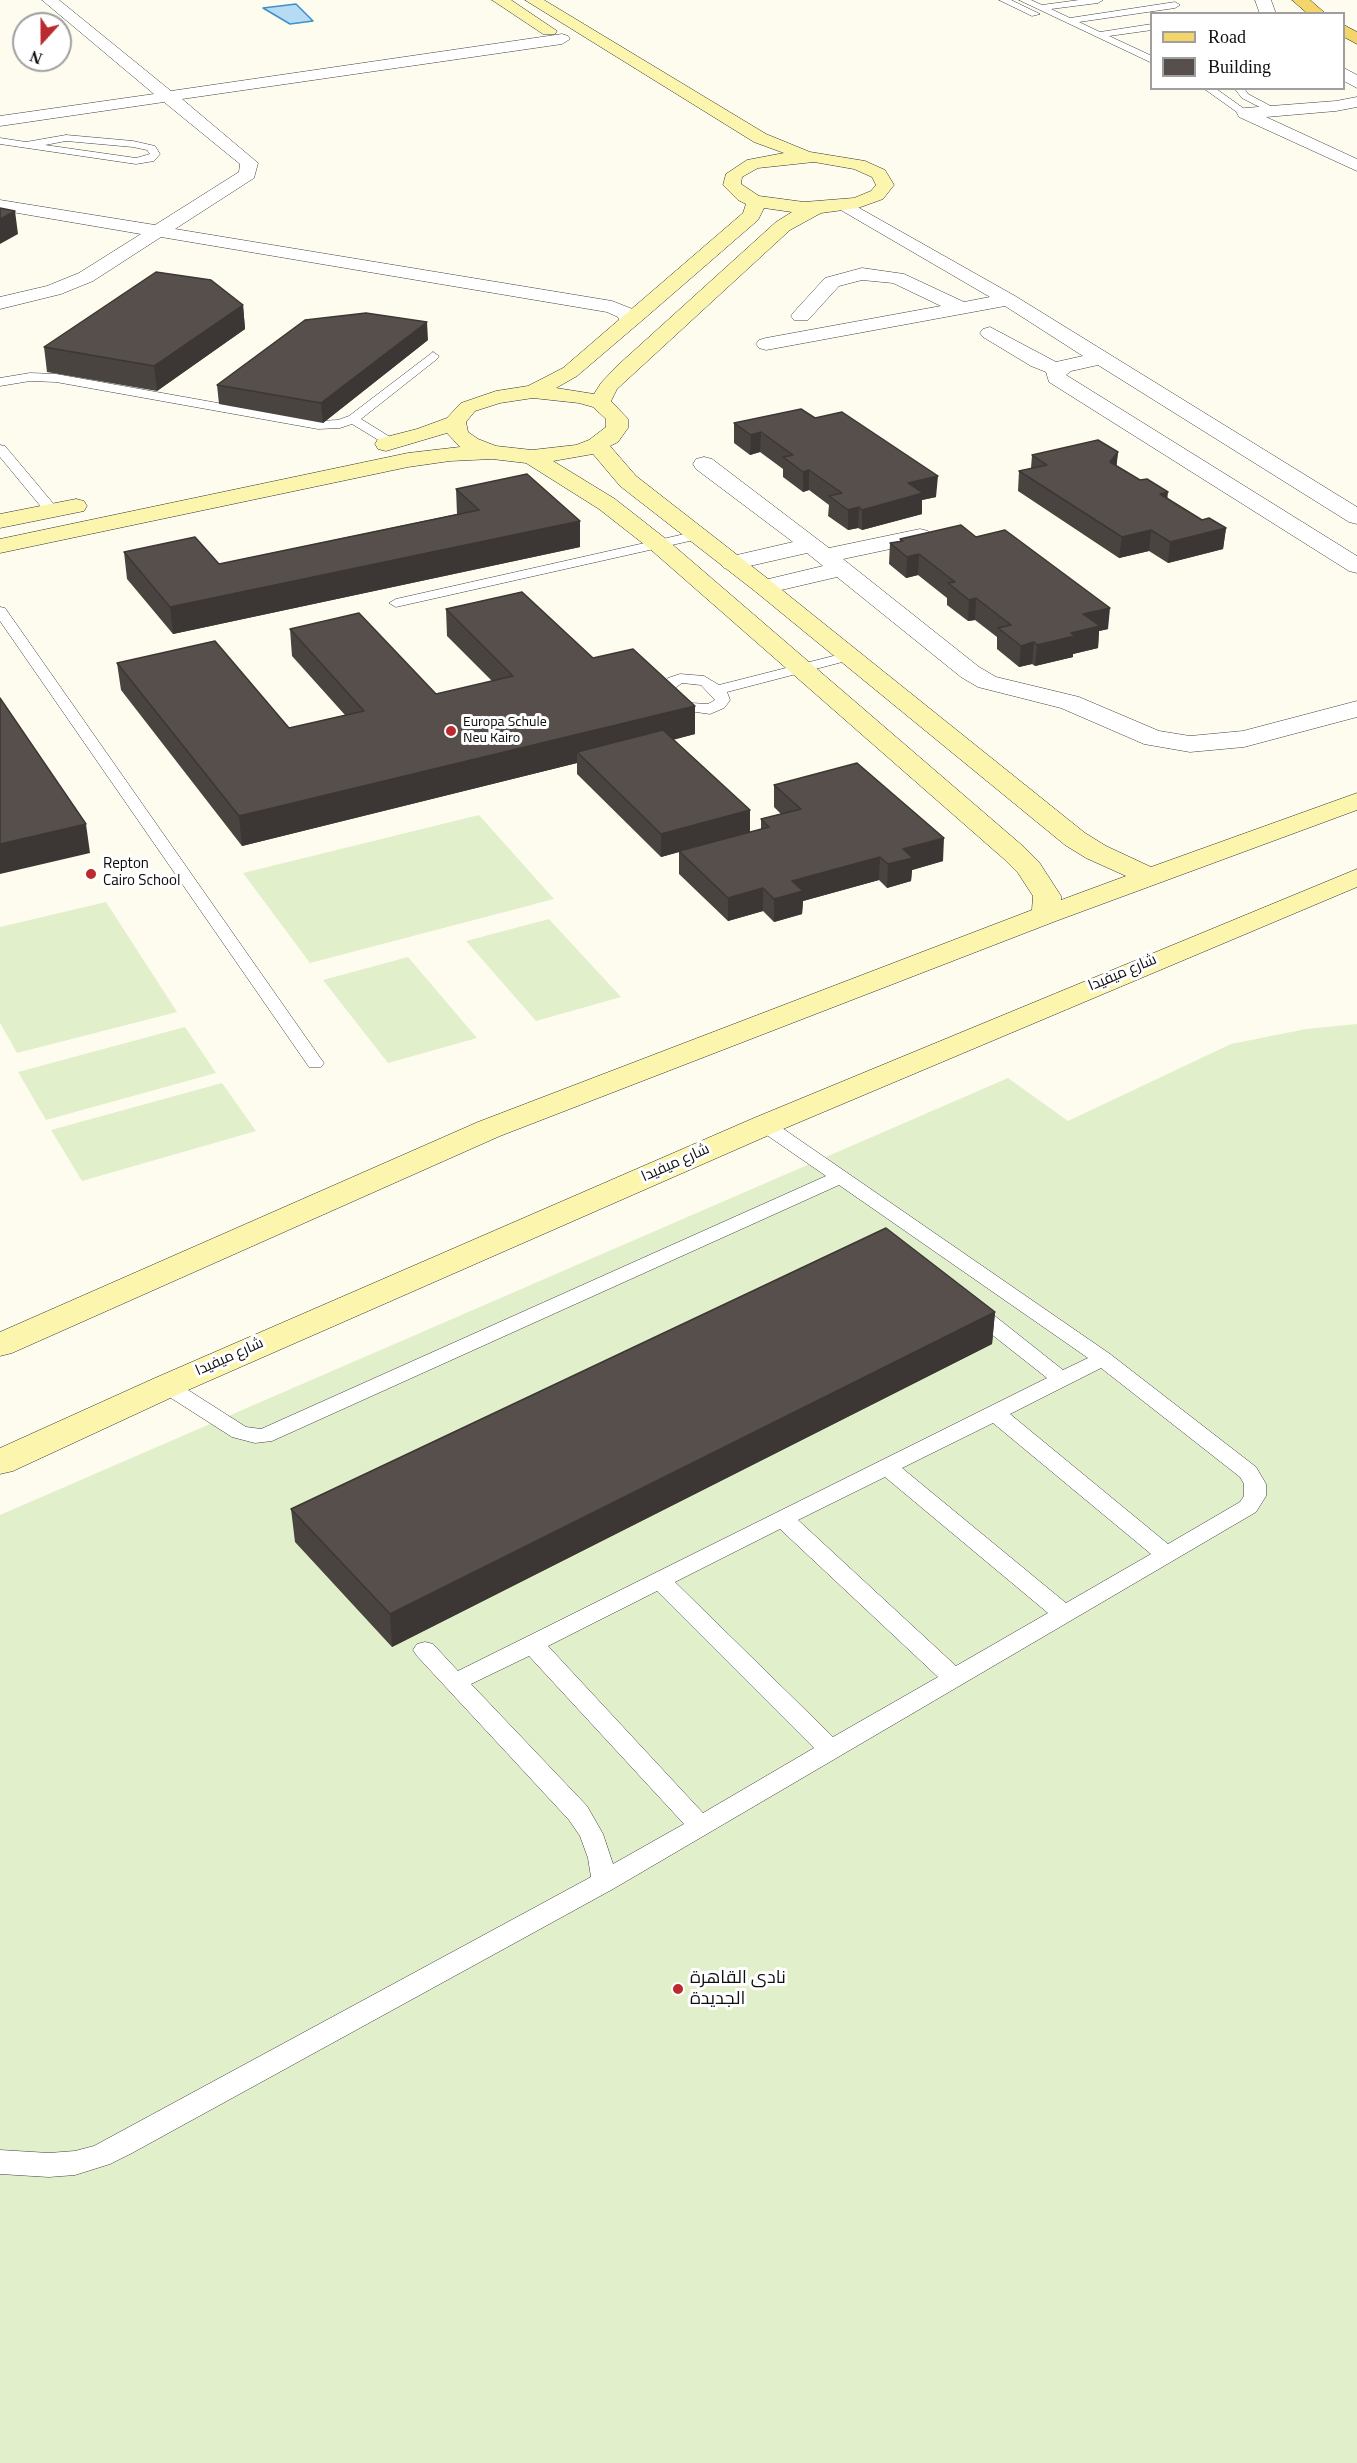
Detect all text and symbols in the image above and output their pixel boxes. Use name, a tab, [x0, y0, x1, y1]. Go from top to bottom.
north arrow	[12, 12, 72, 72]
legend	[1150, 12, 1345, 90]
text: Road	[1208, 27, 1246, 47]
text: N	[28, 47, 45, 67]
text: Building	[1208, 57, 1271, 77]
place label: Europa Schule Neu Kairo	[463, 715, 547, 748]
marker: Europa Schule Neu Kairo	[444, 724, 458, 738]
place label: Repton Cairo School	[103, 856, 180, 891]
marker: Repton Cairo School	[84, 867, 98, 881]
street label: شارع ميفيدا	[1086, 952, 1160, 996]
street label: شارع ميفيدا	[639, 1141, 713, 1187]
street label: شارع ميفيدا	[193, 1335, 267, 1381]
place label: نادى القاهرة الجديدة	[690, 1968, 786, 2010]
marker: نادى القاهرة الجديدة	[671, 1982, 685, 1996]

